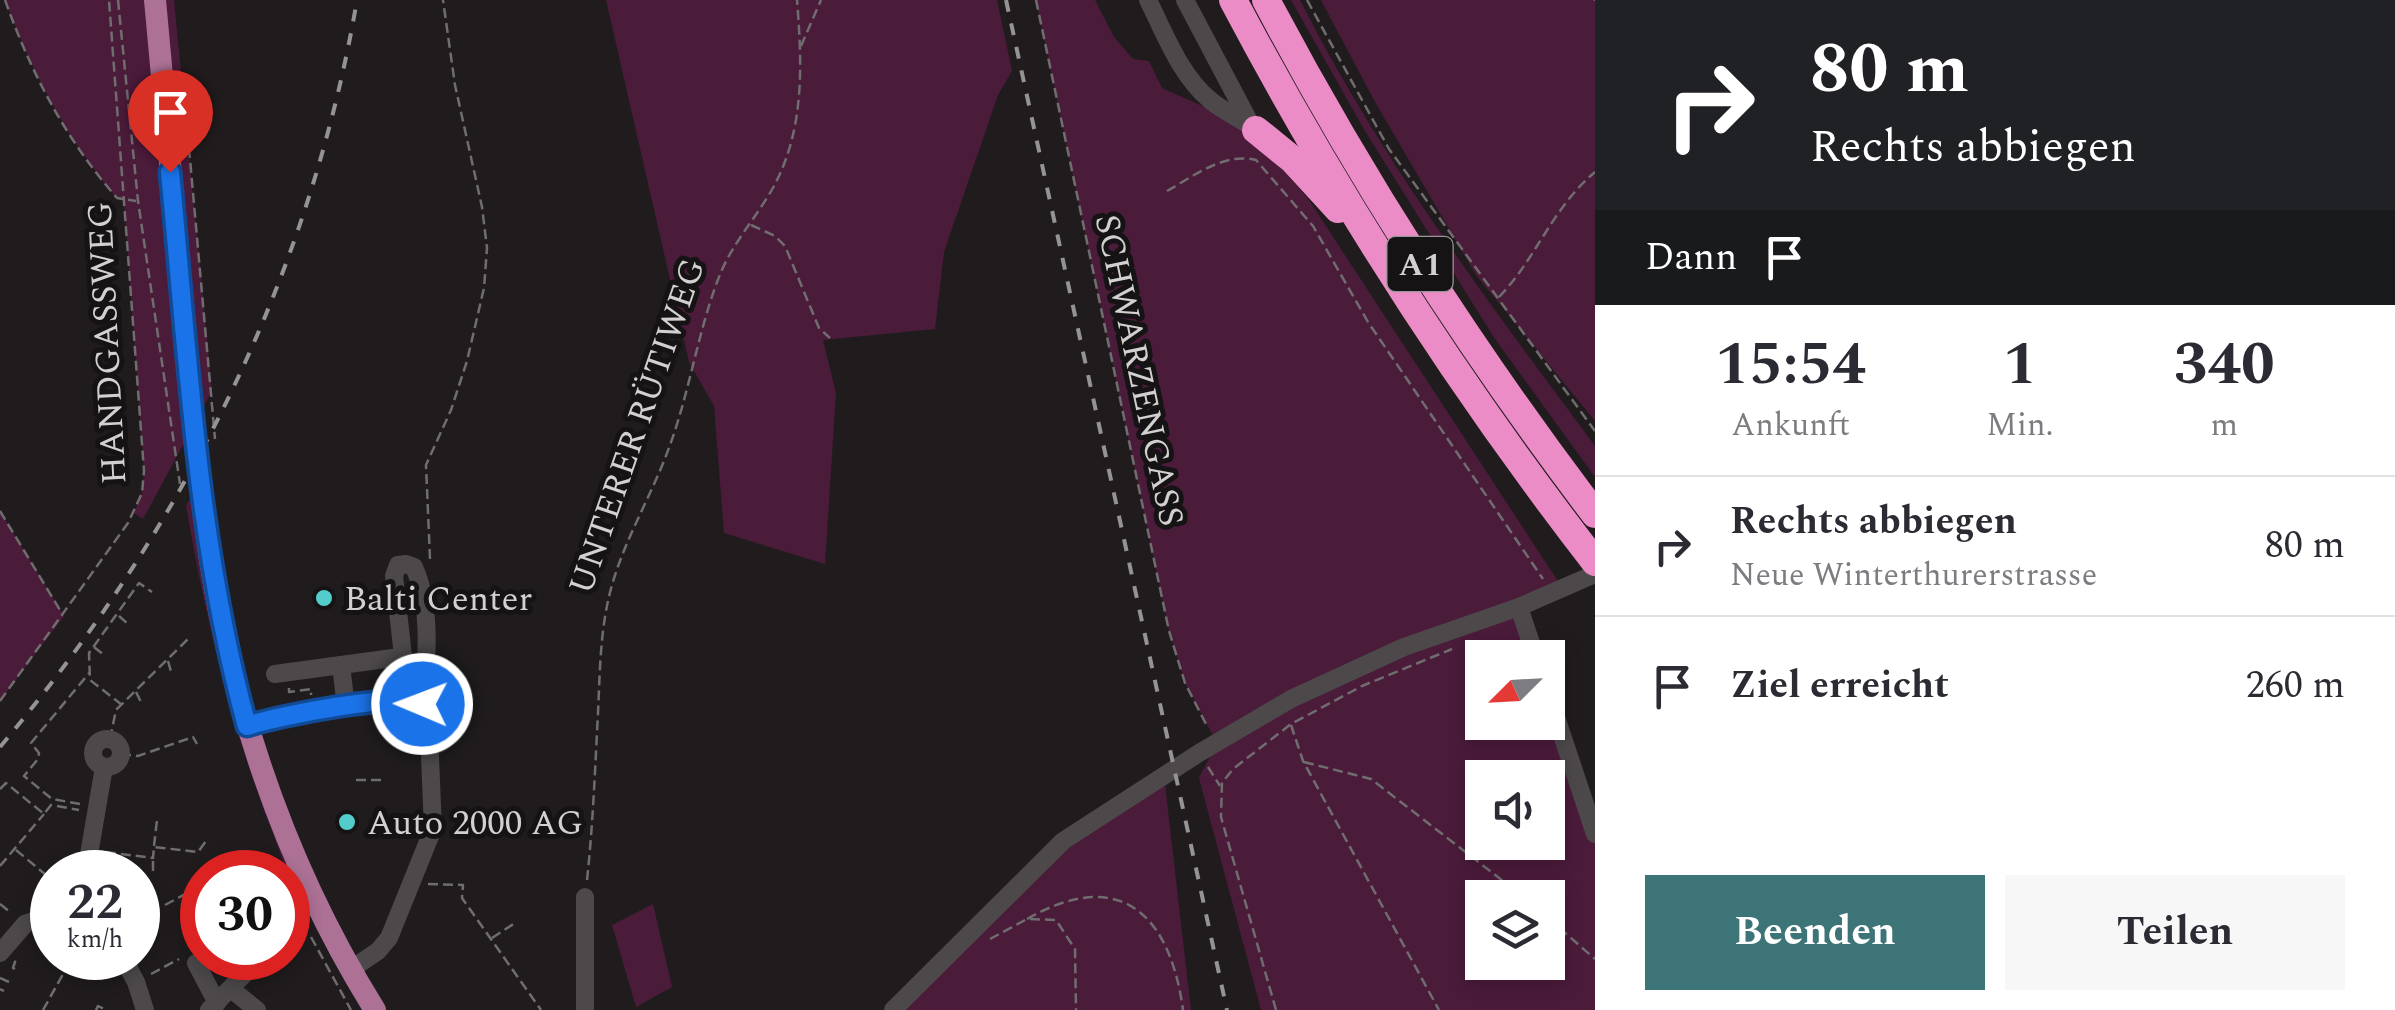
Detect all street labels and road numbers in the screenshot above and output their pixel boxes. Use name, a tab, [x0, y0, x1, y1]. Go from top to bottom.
street label: HANDGASSWEG	[74, 200, 141, 486]
street label: SCHWARZENGASS	[1080, 210, 1197, 531]
road number: A1	[1388, 237, 1452, 291]
street label: UNTERER RÜTIWEG	[555, 251, 720, 602]

